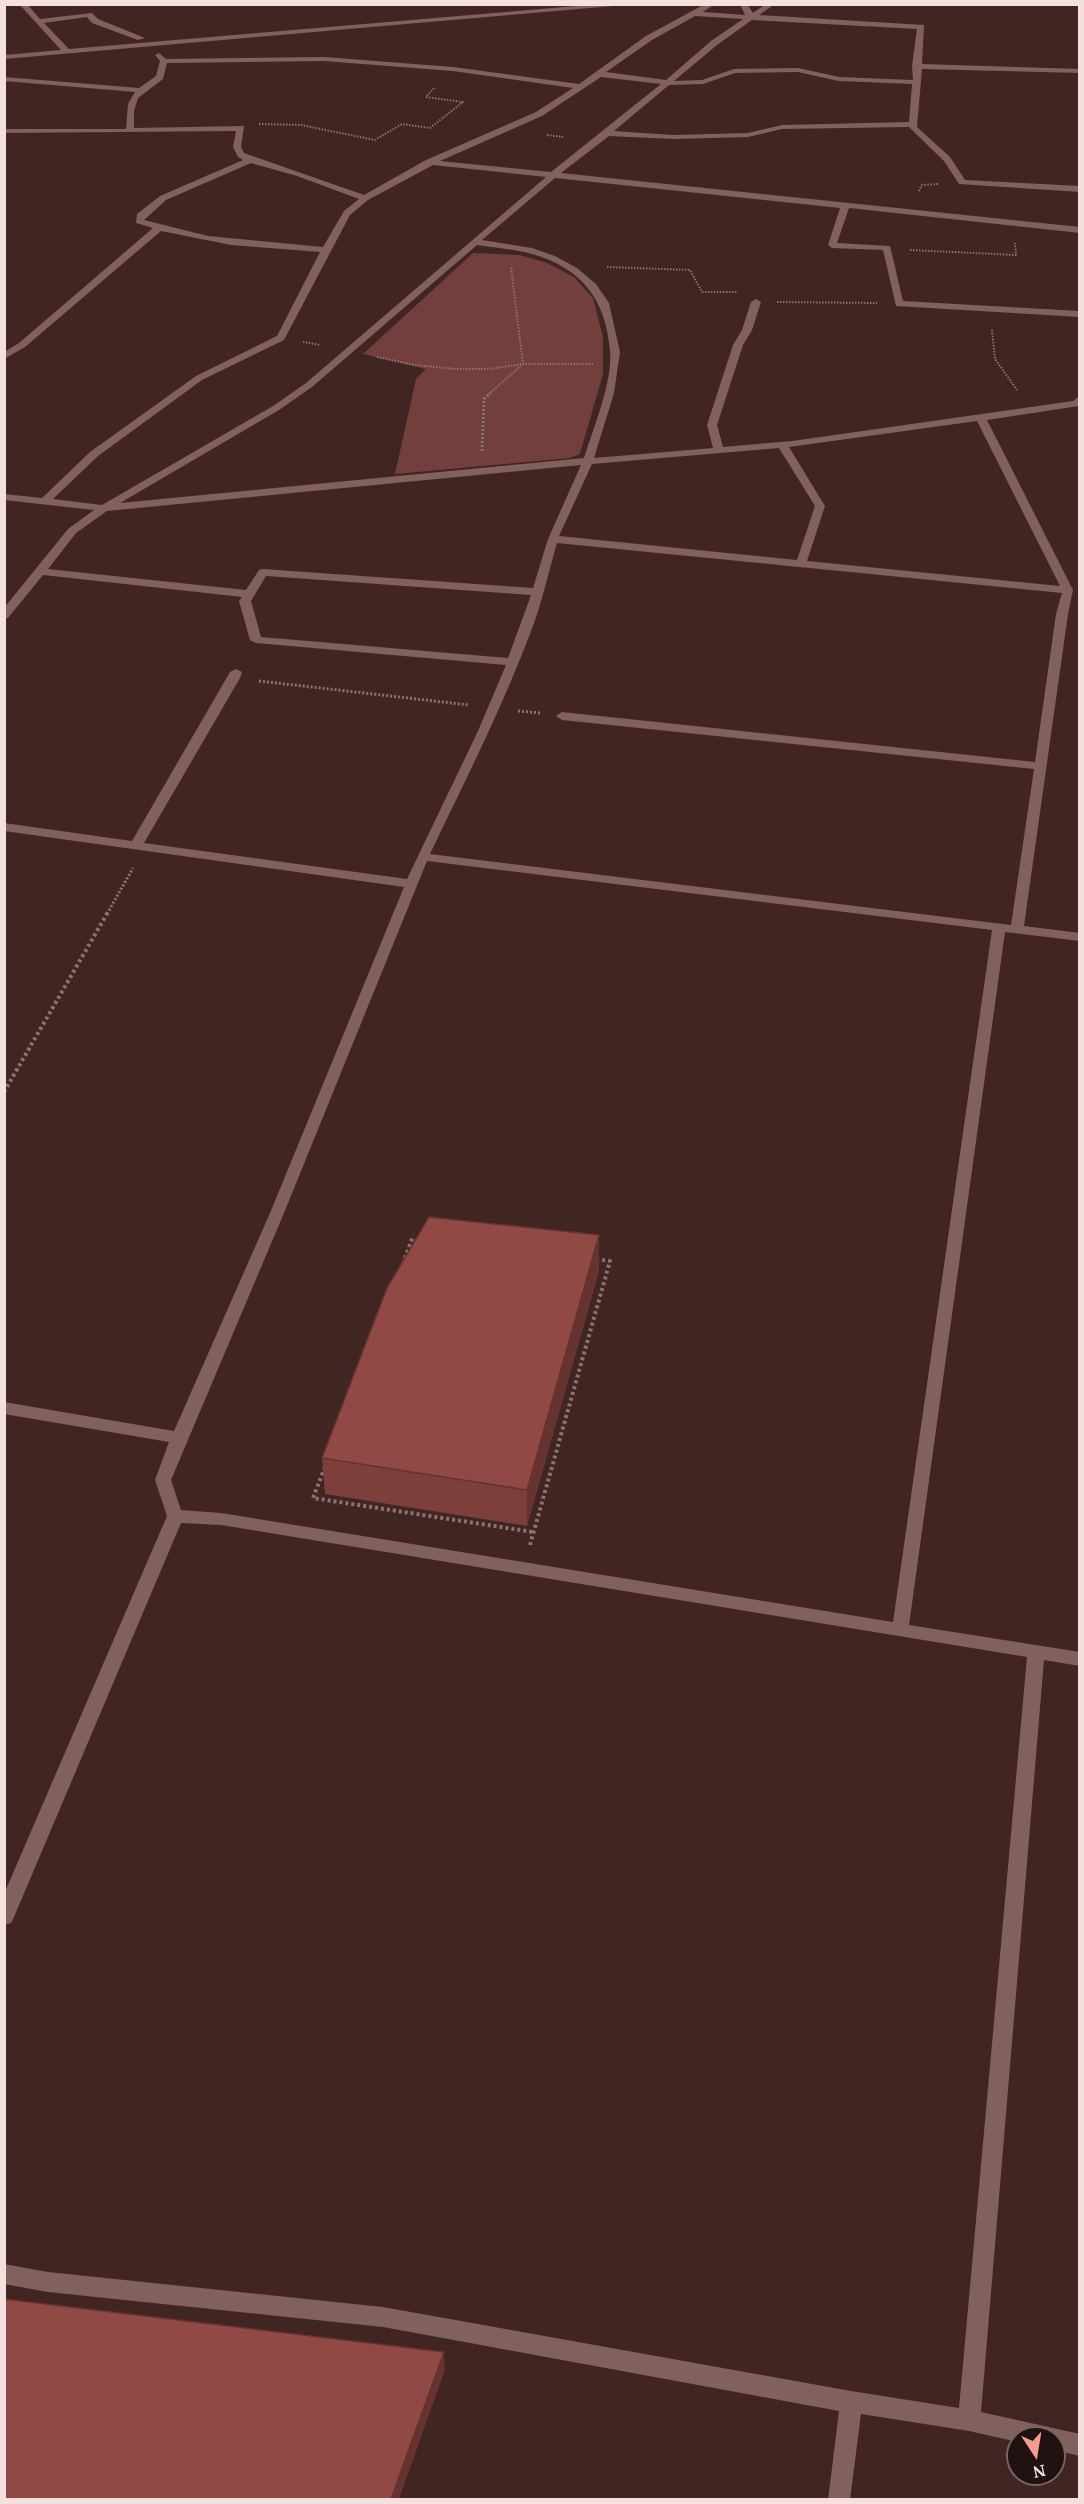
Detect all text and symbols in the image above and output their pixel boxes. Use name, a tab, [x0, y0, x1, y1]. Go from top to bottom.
north arrow	[1006, 2426, 1066, 2486]
text: N	[1031, 2460, 1048, 2484]

